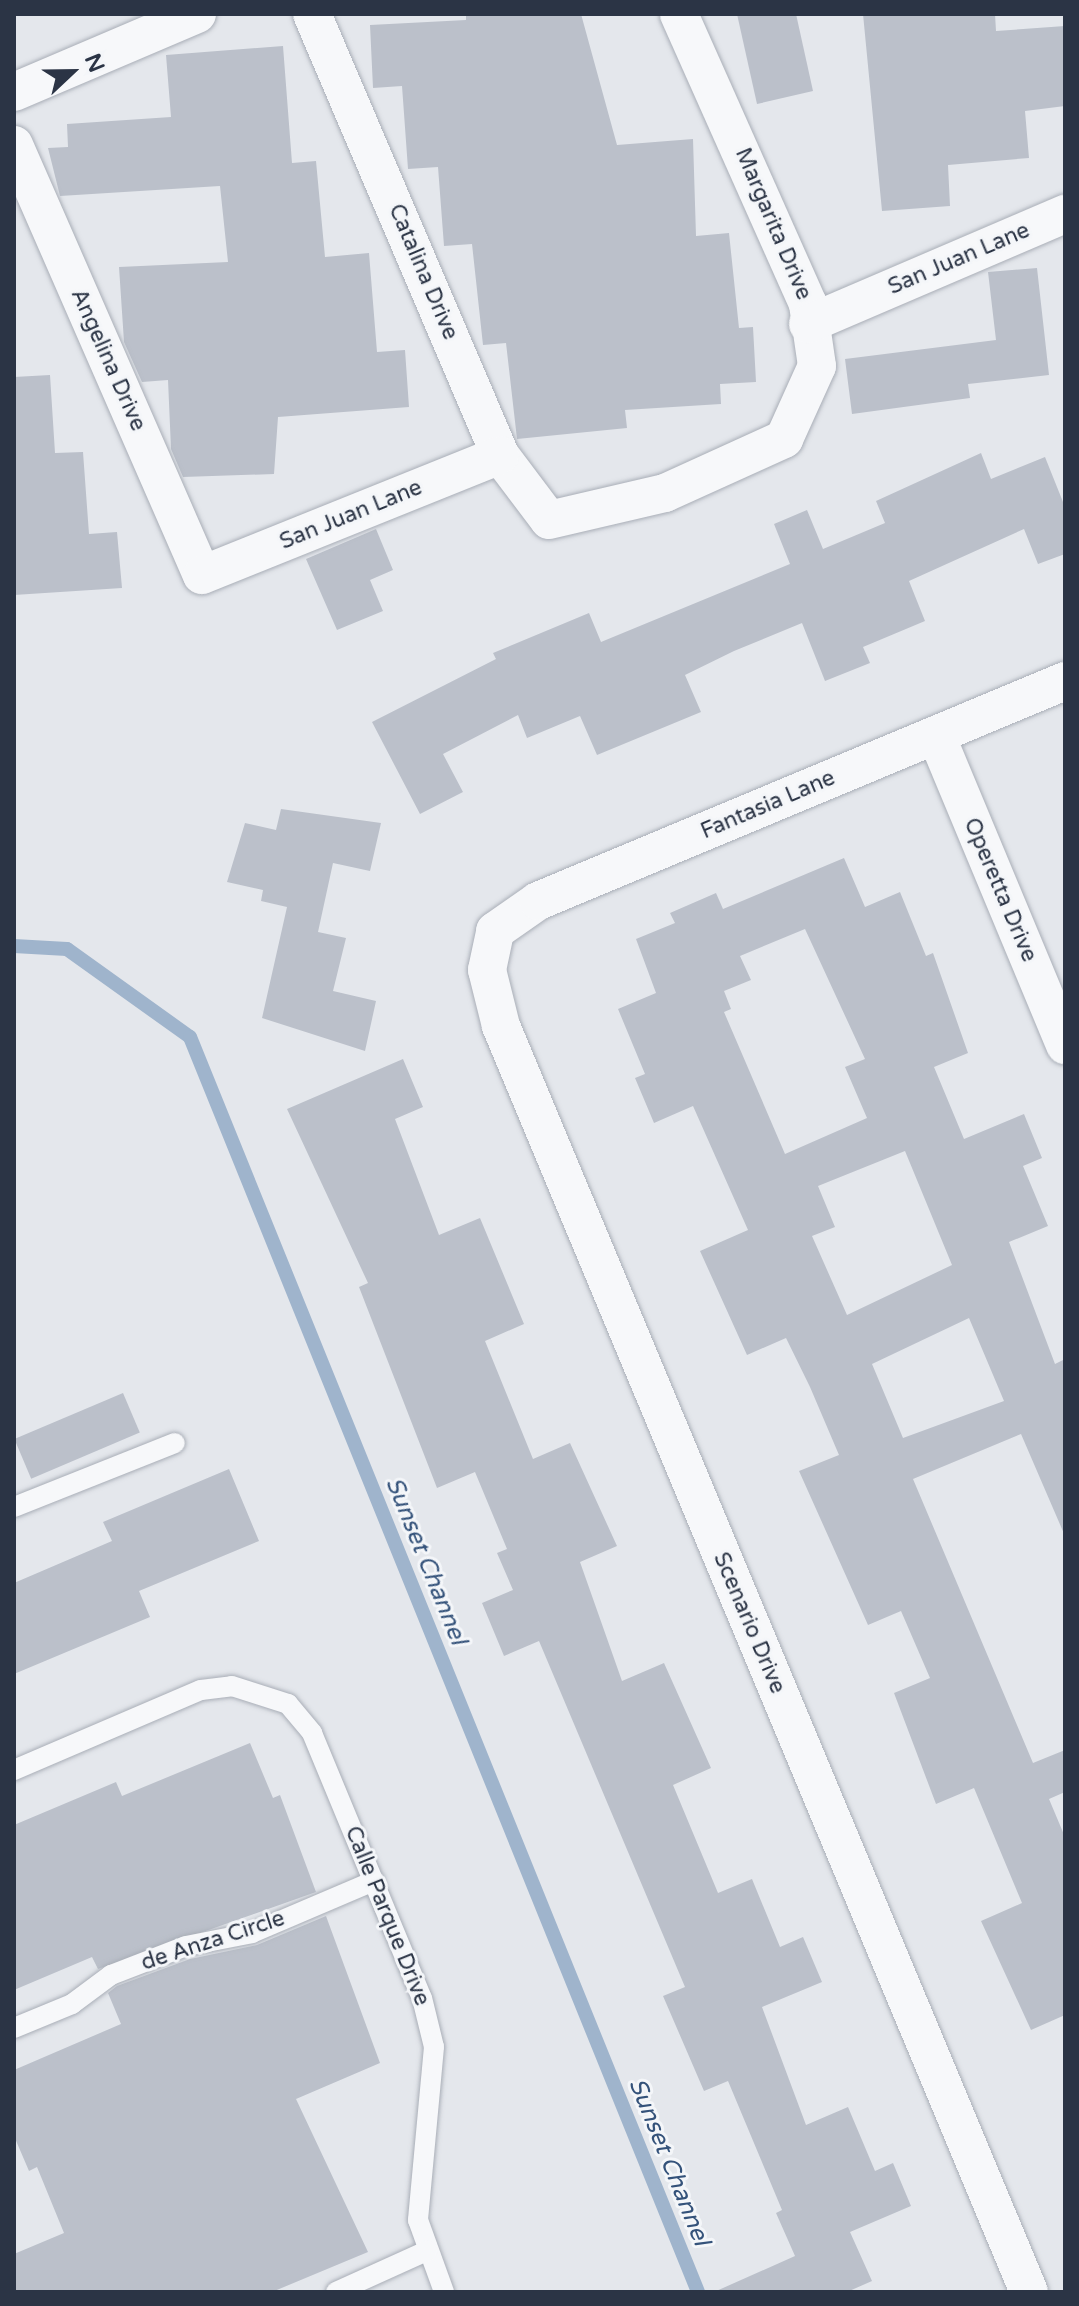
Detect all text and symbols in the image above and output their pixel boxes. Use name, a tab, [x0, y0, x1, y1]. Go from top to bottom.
north arrow	[32, 32, 112, 112]
text: N	[79, 50, 110, 76]
street label: Margarita Drive	[729, 144, 817, 304]
street label: Catalina Drive	[383, 200, 463, 344]
street label: San Juan Lane	[884, 217, 1034, 301]
street label: Angelina Drive	[65, 285, 151, 435]
street label: San Juan Lane	[276, 474, 426, 556]
street label: Fantasia Lane	[697, 765, 839, 845]
street label: Operetta Drive	[958, 814, 1042, 966]
water label: Sunset Channel	[379, 1473, 473, 1649]
street label: Scenario Drive	[707, 1549, 791, 1697]
street label: Calle Parque Drive	[339, 1822, 435, 2010]
street label: de Anza Circle	[138, 1905, 288, 1977]
water label: Sunset Channel	[622, 2074, 716, 2250]

